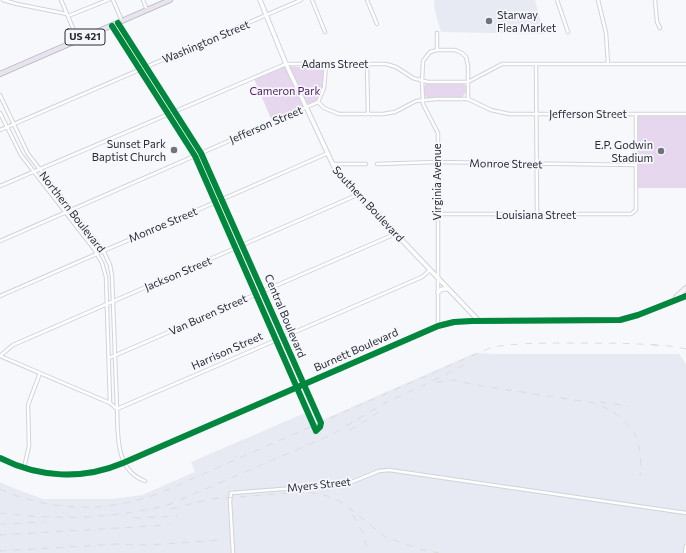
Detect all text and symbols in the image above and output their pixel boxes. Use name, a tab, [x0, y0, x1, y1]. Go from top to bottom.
place label: Starway Flea Market	[497, 8, 556, 34]
marker: Starway Flea Market	[484, 16, 494, 26]
street label: Washington Street	[160, 18, 252, 66]
road number: US 421	[65, 29, 105, 45]
street label: Adams Street	[301, 57, 369, 71]
park label: Cameron Park	[250, 84, 320, 98]
street label: Jefferson Street	[227, 104, 305, 146]
street label: Jefferson Street	[549, 107, 627, 121]
place label: Sunset Park Baptist Church	[92, 137, 166, 163]
place label: E.P. Godwin Stadium	[594, 138, 653, 164]
street label: Virginia Avenue	[430, 143, 444, 221]
marker: Sunset Park Baptist Church	[169, 145, 179, 155]
marker: E.P. Godwin Stadium	[656, 146, 666, 156]
street label: Monroe Street	[469, 157, 543, 171]
street label: Southern Boulevard	[330, 163, 406, 245]
street label: Northern Boulevard	[36, 169, 108, 255]
street label: Monroe Street	[127, 205, 199, 245]
street label: Louisiana Street	[496, 208, 576, 222]
street label: Jackson Street	[143, 254, 213, 294]
street label: Central Boulevard	[261, 272, 309, 360]
street label: Van Buren Street	[167, 292, 249, 338]
street label: Burnett Boulevard	[312, 325, 400, 375]
street label: Harrison Street	[189, 329, 265, 373]
street label: Myers Street	[287, 475, 351, 495]

